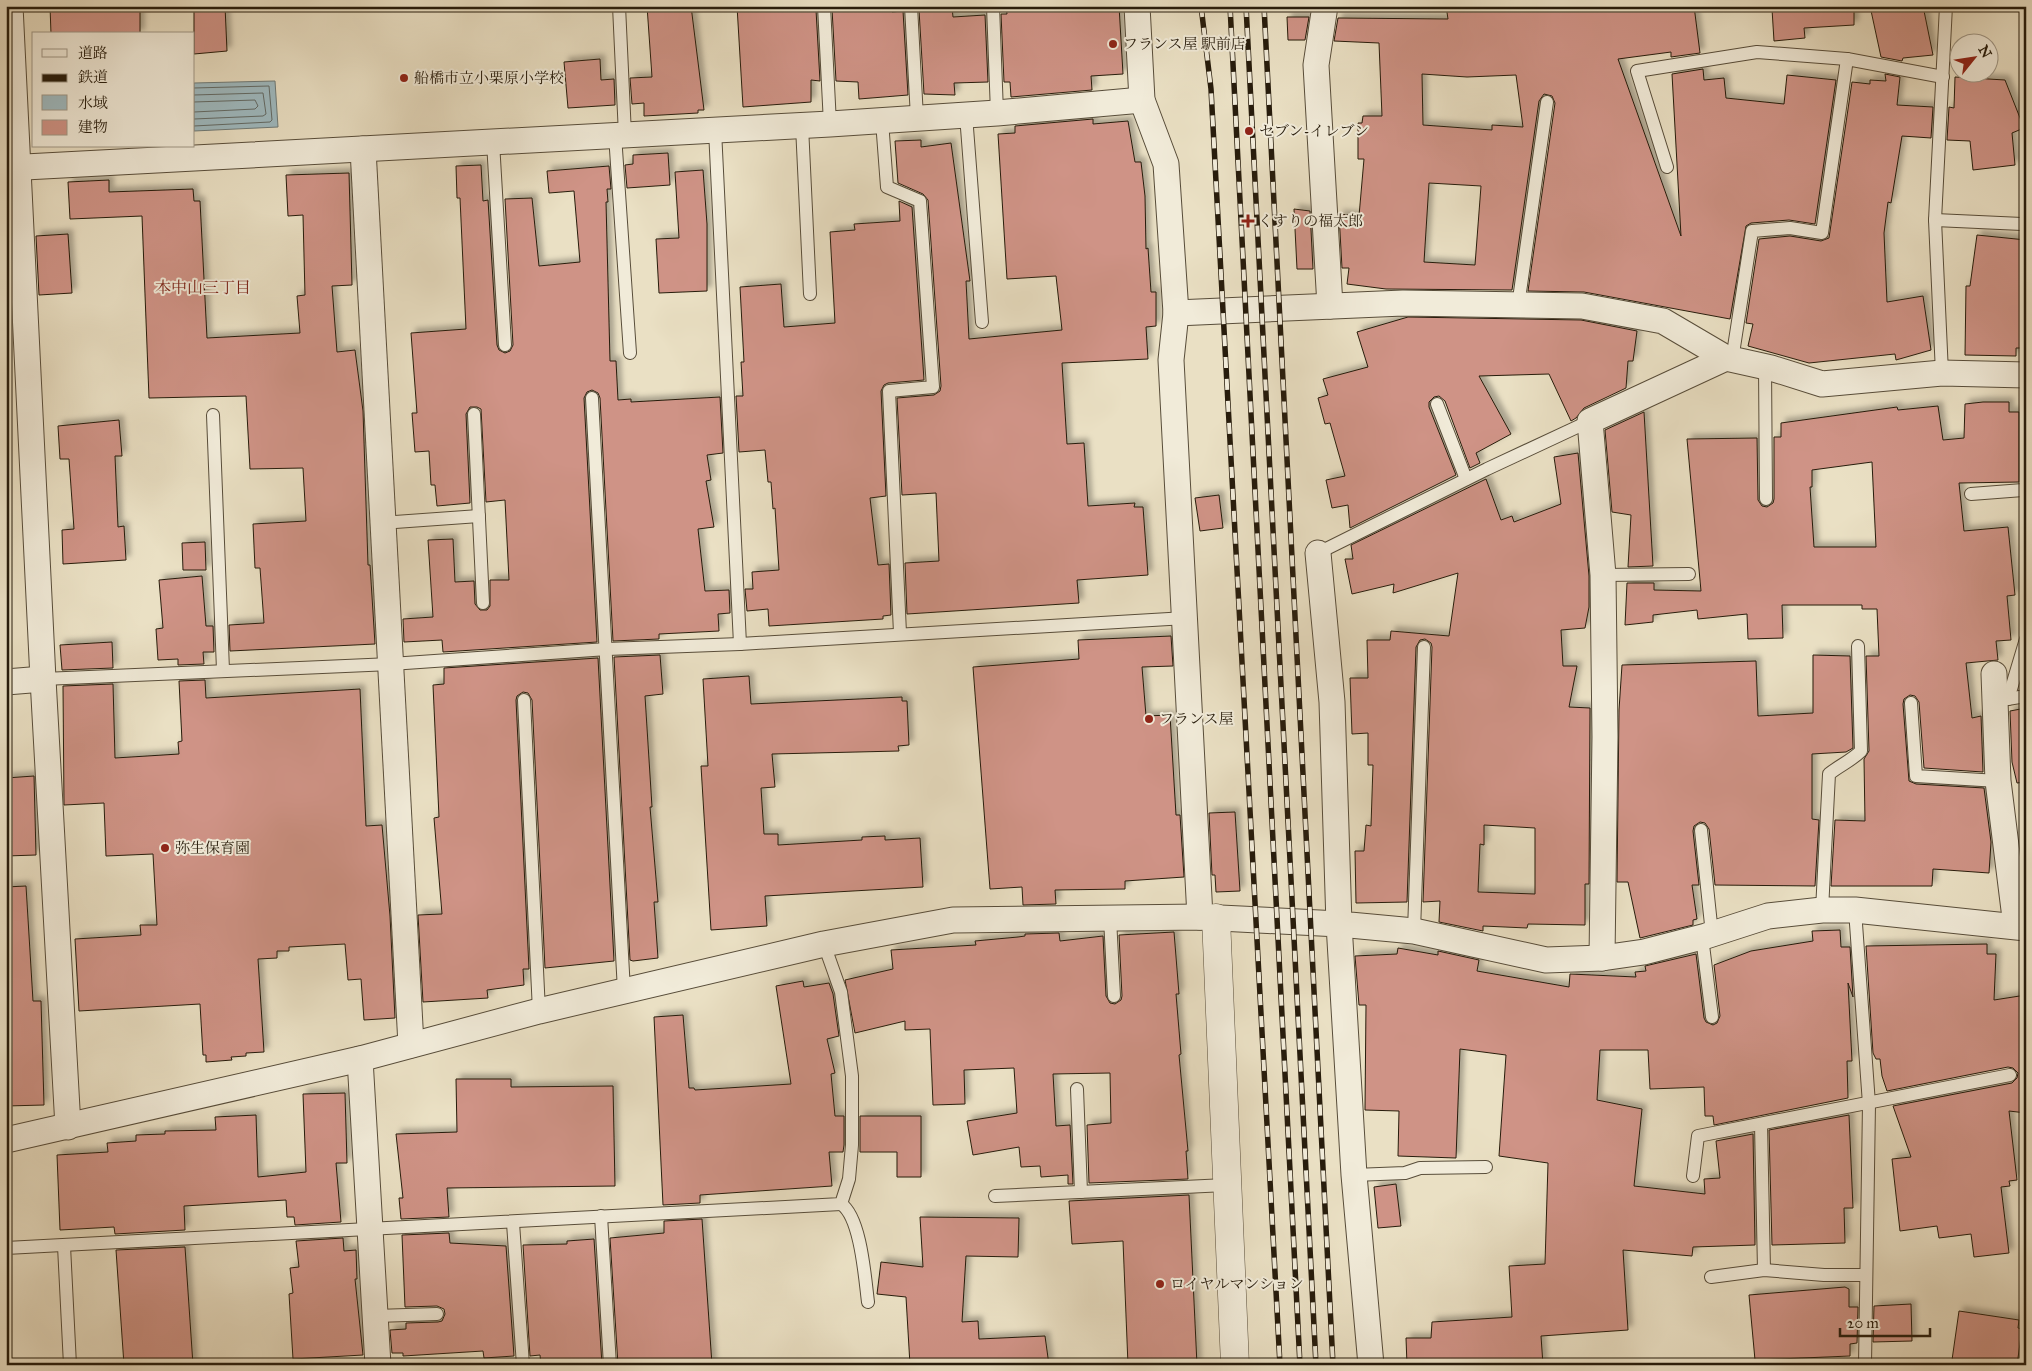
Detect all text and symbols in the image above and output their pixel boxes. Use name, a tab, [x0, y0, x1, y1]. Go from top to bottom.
legend	[32, 32, 195, 148]
north arrow	[1950, 32, 2000, 82]
place label: フランス屋 駅前店	[1123, 35, 1246, 53]
marker: フランス屋 駅前店	[1107, 38, 1119, 50]
text: N	[1974, 42, 1995, 61]
text: 道路	[78, 44, 108, 62]
text: 鉄道	[78, 68, 108, 86]
place label: 船橋市立小栗原小学校	[414, 69, 564, 87]
marker: 船橋市立小栗原小学校	[398, 72, 410, 84]
text: 水域	[78, 94, 108, 112]
text: 建物	[78, 118, 108, 136]
place label: セブン-イレブン	[1259, 122, 1369, 140]
marker: セブン-イレブン	[1243, 125, 1255, 137]
place label: くすりの福太郎	[1258, 212, 1363, 230]
marker: くすりの福太郎	[1242, 215, 1254, 227]
district label: 本中山三丁目	[155, 278, 251, 297]
place label: フランス屋	[1159, 710, 1234, 728]
marker: フランス屋	[1143, 713, 1155, 725]
place label: 弥生保育園	[175, 839, 250, 857]
marker: 弥生保育園	[159, 842, 171, 854]
place label: ロイヤルマンション	[1170, 1275, 1304, 1293]
marker: ロイヤルマンション	[1154, 1278, 1166, 1290]
scale bar	[1840, 1306, 1930, 1338]
text: 20 m	[1847, 1314, 1879, 1332]

